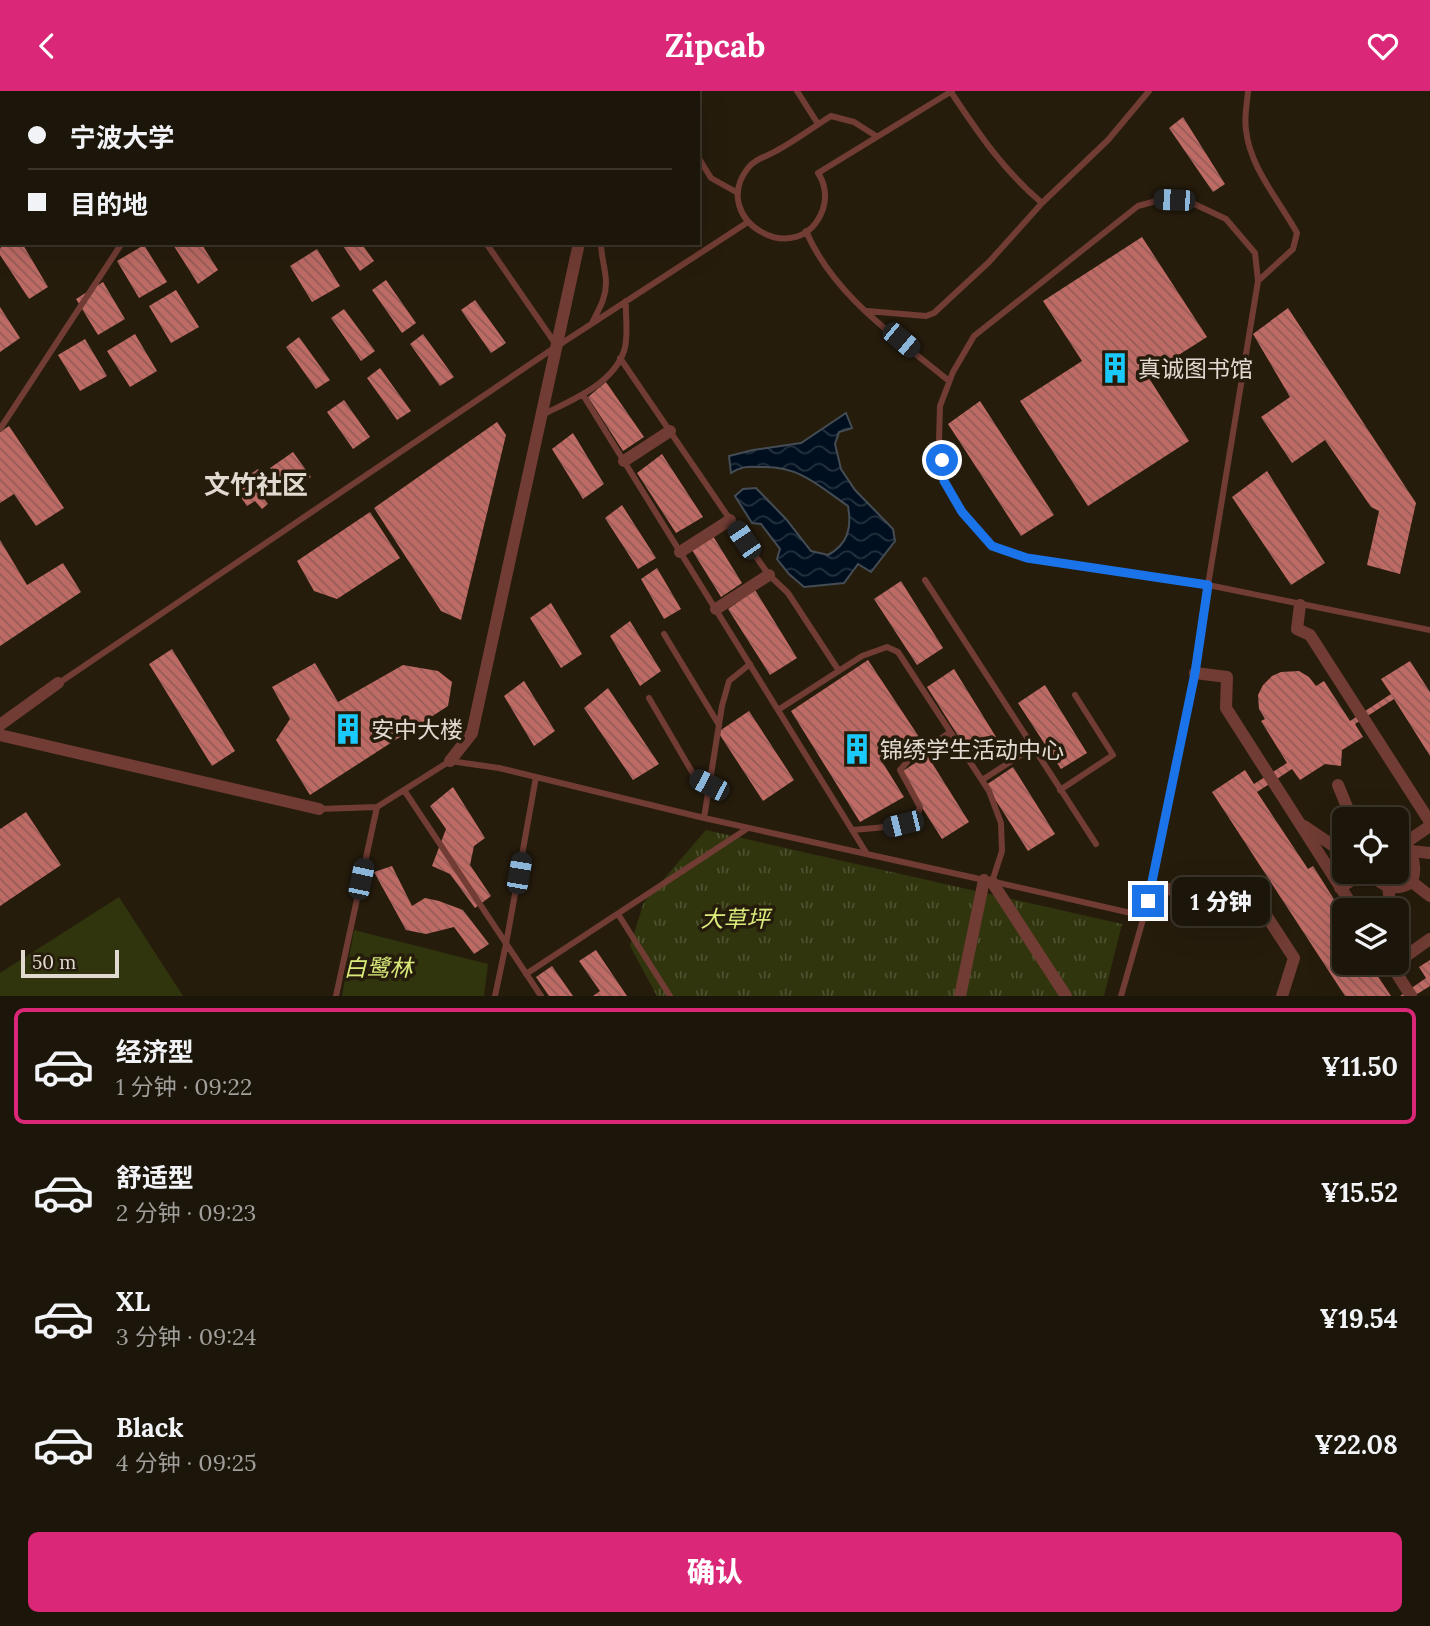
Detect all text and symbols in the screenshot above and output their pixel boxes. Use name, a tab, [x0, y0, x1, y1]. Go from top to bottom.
text: Zipcab	[665, 25, 765, 66]
icon: back	[28, 27, 66, 65]
icon: heart	[1364, 27, 1402, 65]
text: 宁波大学	[70, 121, 174, 154]
text: 目的地	[70, 188, 148, 221]
car	[1153, 189, 1196, 211]
car	[879, 318, 924, 362]
building icon: 真诚图书馆	[1098, 351, 1132, 385]
place label: 真诚图书馆	[1138, 354, 1253, 383]
route start	[926, 444, 958, 476]
district label: 文竹社区	[204, 468, 308, 501]
car	[724, 517, 765, 563]
building icon: 安中大楼	[331, 712, 365, 746]
place label: 安中大楼	[371, 715, 463, 744]
building icon: 锦绣学生活动中心	[840, 732, 874, 766]
place label: 锦绣学生活动中心	[880, 735, 1064, 764]
car	[686, 766, 733, 804]
map controls	[1332, 807, 1409, 975]
button: locate	[1332, 807, 1409, 884]
car	[881, 809, 926, 839]
car	[506, 850, 533, 896]
car	[347, 856, 376, 902]
callout: 1 分钟	[1172, 877, 1270, 925]
route end	[1132, 885, 1164, 917]
text: 1 分钟	[1190, 887, 1252, 916]
button: layers	[1332, 898, 1409, 975]
park label: 大草坪	[701, 904, 773, 933]
scale bar	[21, 947, 119, 979]
text: 50 m	[32, 950, 76, 974]
park label: 白鹭林	[344, 953, 416, 982]
icon: car	[32, 1035, 95, 1098]
text: 经济型	[116, 1035, 194, 1068]
text: ¥11.50	[1321, 1050, 1398, 1083]
text: 1 分钟 · 09:22	[116, 1072, 252, 1101]
icon: car	[32, 1161, 95, 1224]
text: 舒适型	[116, 1161, 194, 1194]
text: ¥15.52	[1321, 1176, 1398, 1209]
text: 2 分钟 · 09:23	[116, 1198, 256, 1227]
text: XL	[116, 1285, 150, 1318]
icon: car	[32, 1287, 95, 1350]
text: ¥19.54	[1320, 1302, 1398, 1335]
text: 3 分钟 · 09:24	[116, 1322, 256, 1351]
text: Black	[116, 1411, 184, 1444]
icon: car	[32, 1413, 95, 1476]
text: ¥22.08	[1314, 1428, 1398, 1461]
text: 4 分钟 · 09:25	[116, 1448, 257, 1477]
button: 确认	[28, 1532, 1402, 1612]

